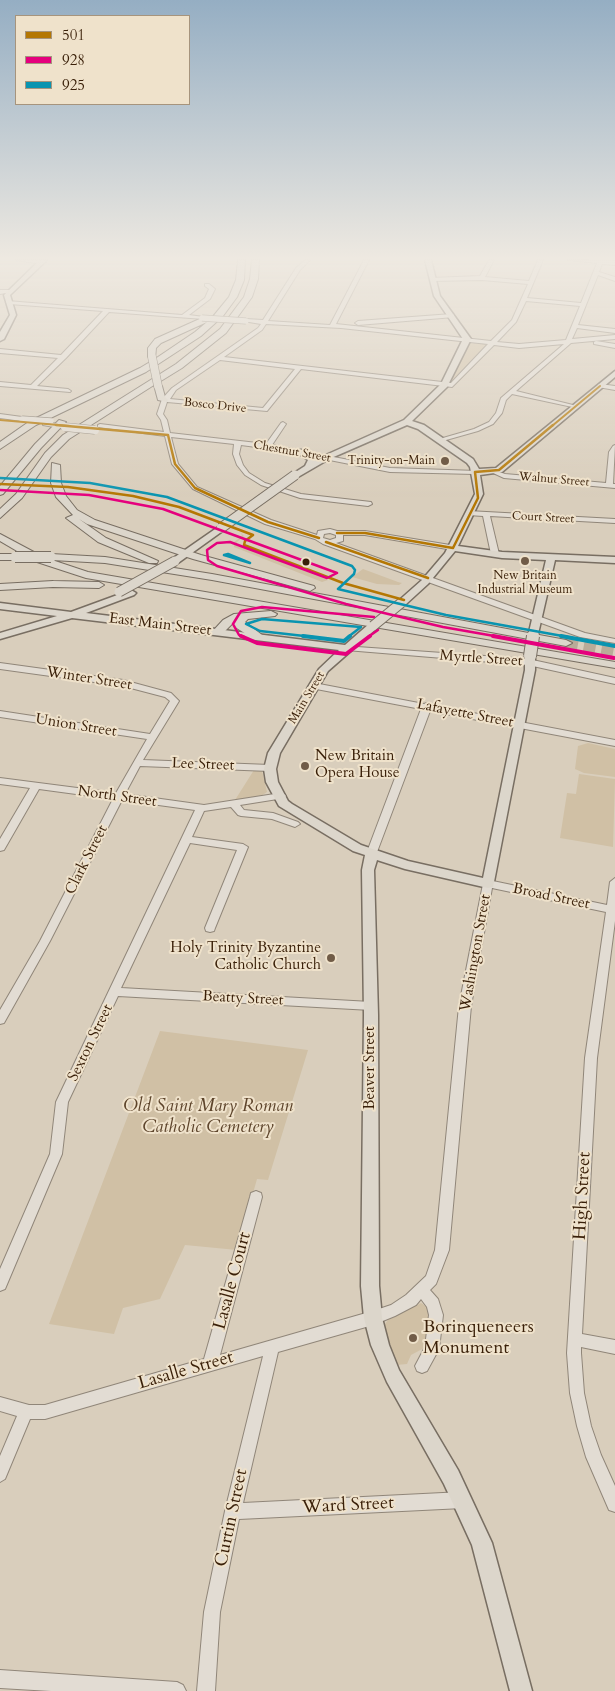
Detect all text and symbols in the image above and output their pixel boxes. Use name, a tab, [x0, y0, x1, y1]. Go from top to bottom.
legend	[15, 15, 190, 105]
text: 501	[62, 25, 85, 45]
text: 928	[62, 50, 85, 70]
text: 925	[62, 75, 85, 95]
street label: Bosco Drive	[183, 396, 247, 416]
street label: Chestnut Street	[252, 438, 332, 466]
place label: Trinity-on-Main	[347, 454, 435, 468]
marker: Trinity-on-Main	[439, 455, 451, 467]
street label: Walnut Street	[518, 470, 590, 490]
street label: Court Street	[511, 509, 575, 527]
marker: New Britain Industrial Museum	[519, 555, 531, 567]
unlabelled marker	[301, 557, 311, 567]
place label: New Britain Industrial Museum	[478, 569, 572, 597]
street label: East Main Street	[108, 610, 212, 640]
street label: Myrtle Street	[439, 647, 523, 671]
street label: Winter Street	[45, 663, 133, 695]
street label: Main Street	[286, 669, 328, 727]
street label: Lafayette Street	[415, 696, 515, 732]
street label: Union Street	[34, 711, 118, 741]
place label: New Britain Opera House	[315, 748, 399, 783]
street label: Lee Street	[171, 755, 235, 775]
marker: New Britain Opera House	[299, 760, 311, 772]
street label: North Street	[76, 783, 158, 811]
street label: Clark Street	[62, 822, 112, 898]
street label: Broad Street	[511, 880, 591, 914]
street label: Washington Street	[457, 893, 495, 1013]
place label: Holy Trinity Byzantine Catholic Church	[170, 940, 321, 975]
marker: Holy Trinity Byzantine Catholic Church	[325, 952, 337, 964]
street label: Beatty Street	[202, 988, 284, 1010]
street label: Sexton Street	[65, 1002, 117, 1084]
street label: Beaver Street	[362, 1026, 380, 1110]
park label: Old Saint Mary Roman Catholic Cemetery	[123, 1096, 293, 1138]
street label: High Street	[570, 1151, 596, 1241]
street label: Lasalle Court	[210, 1230, 256, 1332]
place label: Borinqueneers Monument	[423, 1317, 534, 1360]
marker: Borinqueneers Monument	[407, 1332, 419, 1344]
street label: Lasalle Street	[136, 1347, 236, 1395]
street label: Curtin Street	[211, 1467, 253, 1569]
street label: Ward Street	[302, 1493, 394, 1519]

